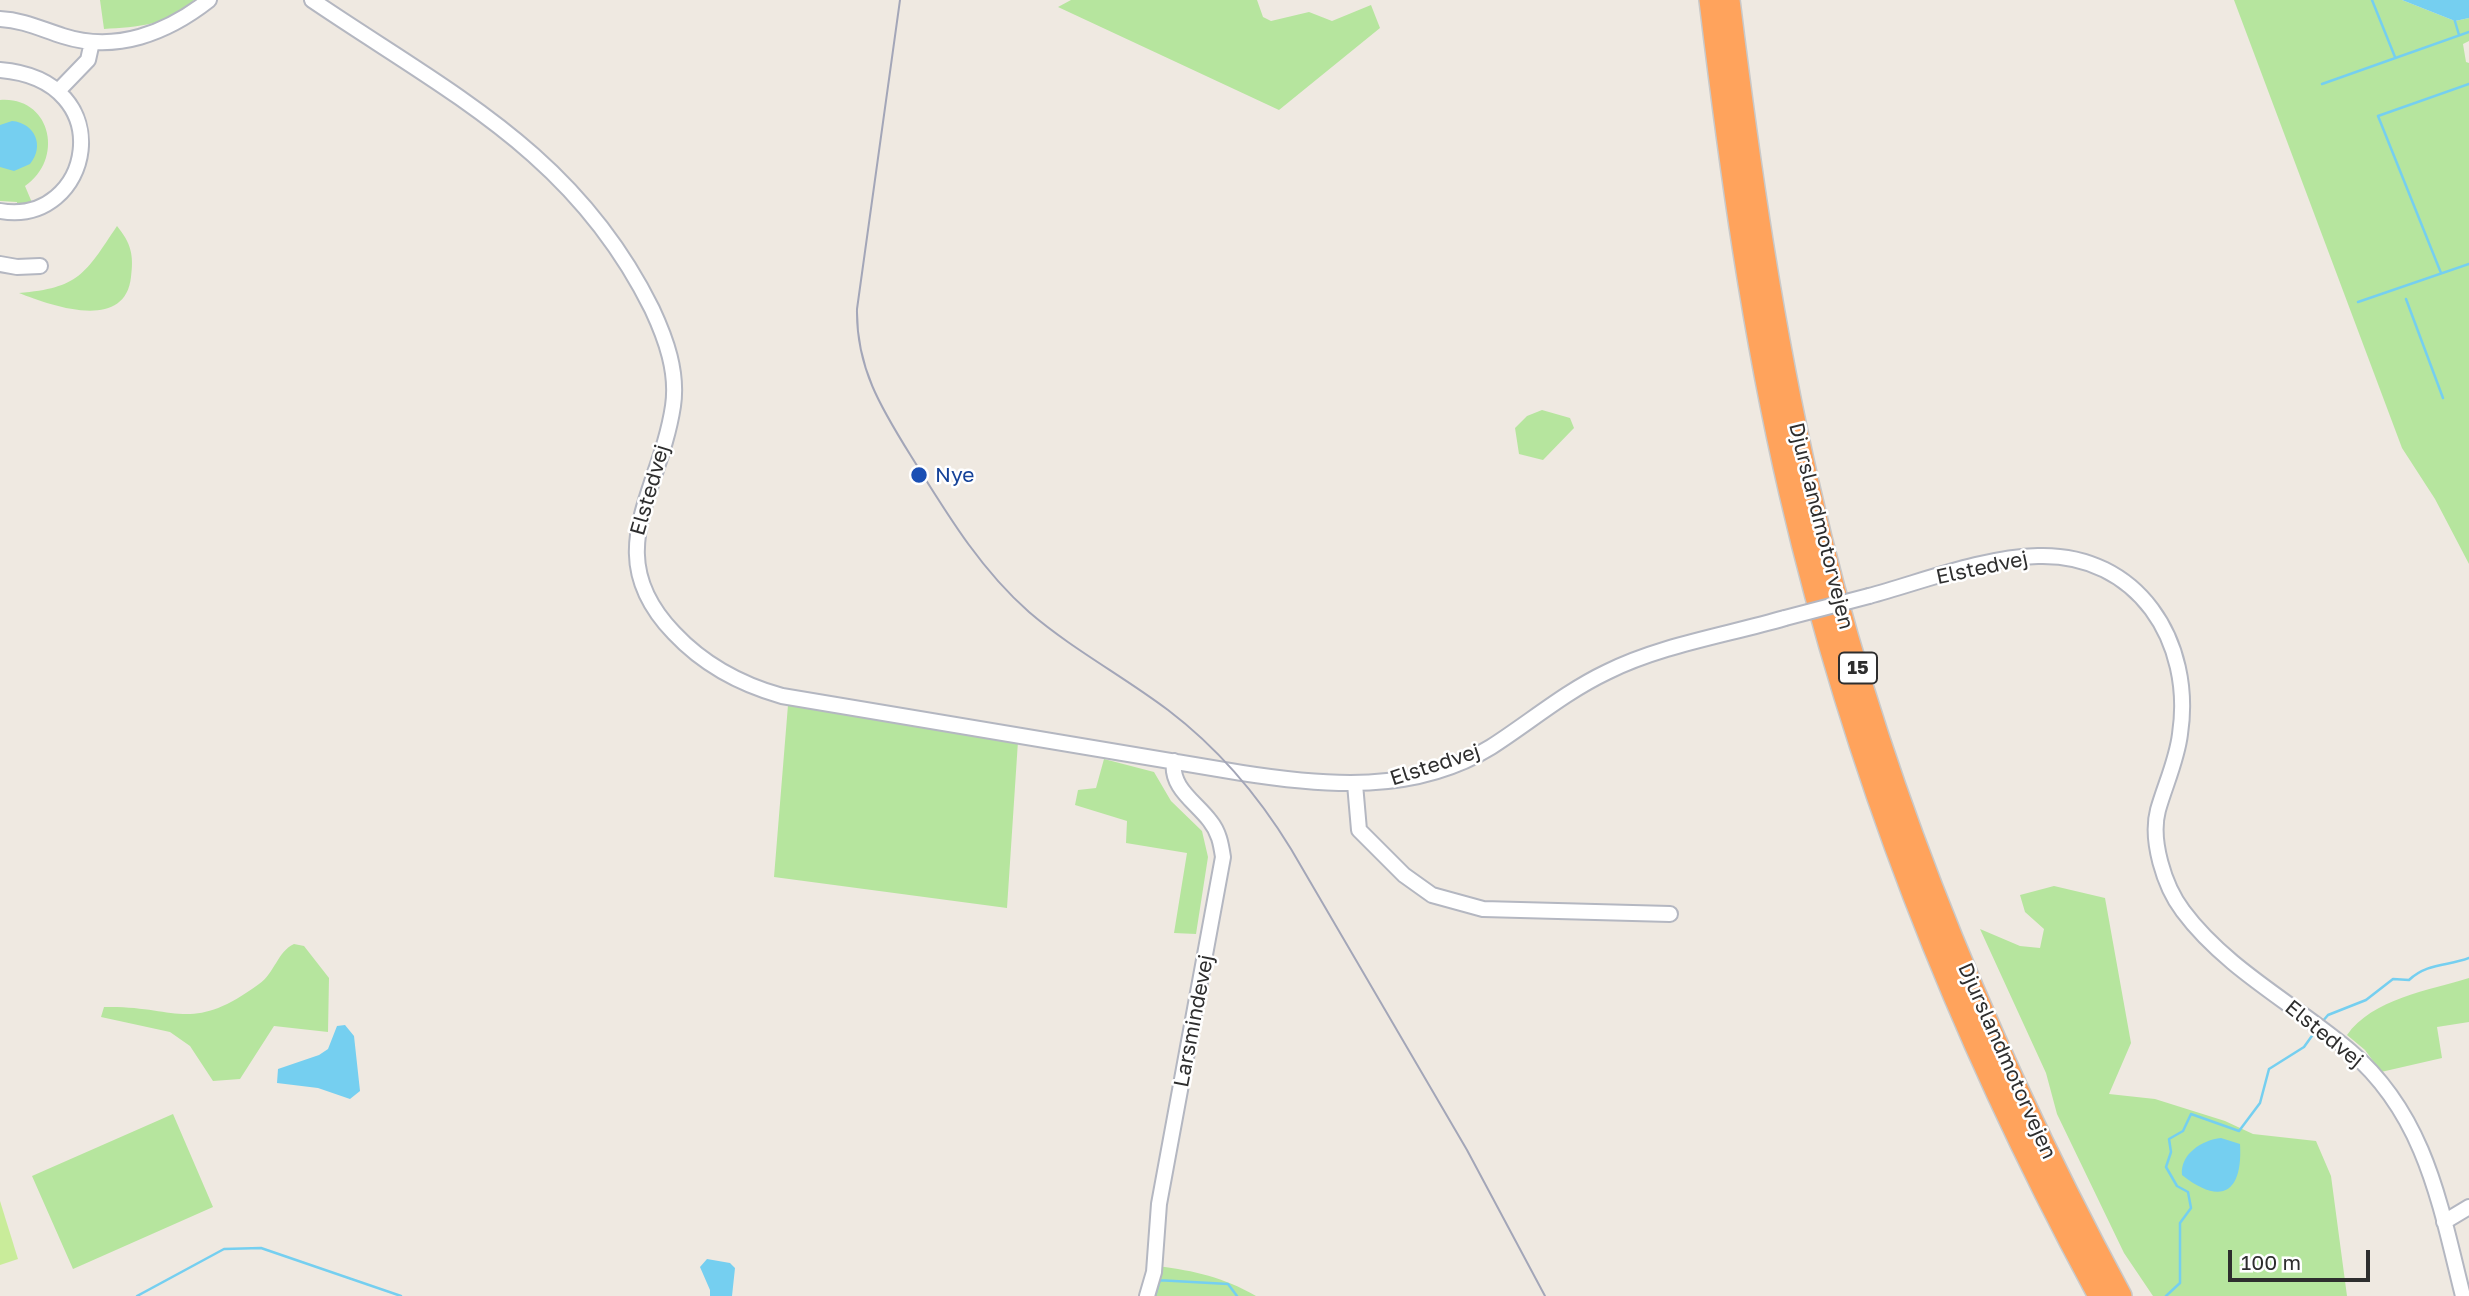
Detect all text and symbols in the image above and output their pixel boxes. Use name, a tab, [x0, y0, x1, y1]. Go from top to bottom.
street label: Djurslandmotorvejen	[1783, 420, 1859, 632]
street label: Elstedvej	[625, 442, 675, 538]
place label: Nye	[935, 462, 974, 488]
marker: Nye	[909, 465, 929, 485]
street label: Elstedvej	[1934, 546, 2030, 590]
road number: 15	[1839, 652, 1877, 684]
street label: Elstedvej	[1387, 739, 1483, 791]
street label: Larsmindevej	[1169, 953, 1219, 1089]
street label: Djurslandmotorvejen	[1952, 959, 2062, 1163]
street label: Elstedvej	[2280, 995, 2368, 1073]
scale bar	[2231, 1236, 2373, 1280]
text: 100 m	[2241, 1249, 2301, 1275]

